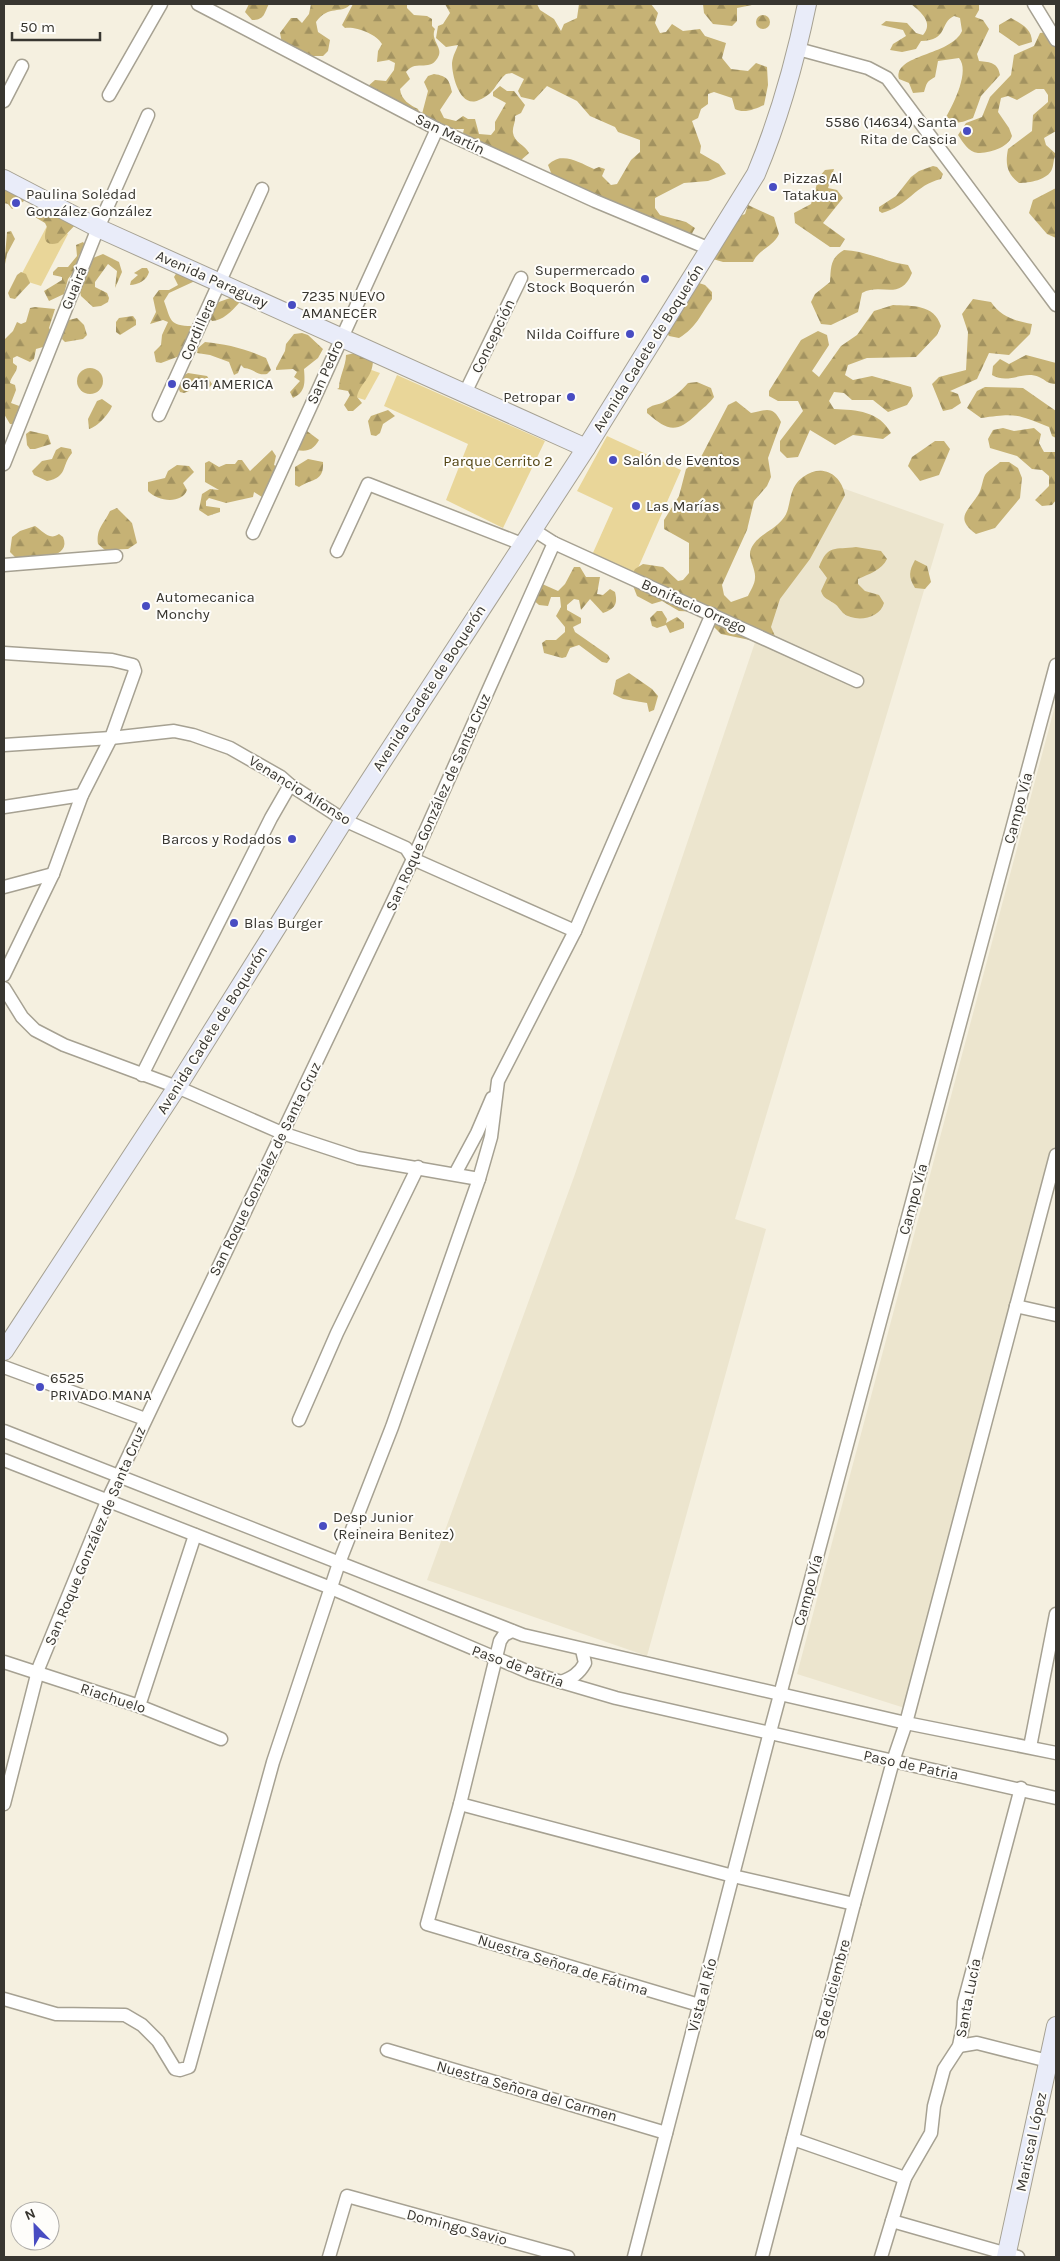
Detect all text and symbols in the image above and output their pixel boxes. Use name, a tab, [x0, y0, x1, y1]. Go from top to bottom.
scale bar	[12, 10, 100, 42]
text: 50 m	[20, 18, 55, 36]
street label: San Martín	[412, 109, 488, 159]
place label: 5586 (14634) Santa Rita de Cascia	[825, 113, 957, 148]
marker: 5586 (14634) Santa Rita de Cascia	[961, 125, 973, 137]
place label: Pizzas Al Tatakua	[783, 169, 843, 204]
marker: Pizzas Al Tatakua	[767, 181, 779, 193]
place label: Paulina Soledad González González	[26, 185, 152, 220]
marker: Paulina Soledad González González	[10, 197, 22, 209]
street label: Avenida Paraguay	[153, 246, 271, 312]
place label: Supermercado Stock Boquerón	[527, 261, 635, 296]
street label: Avenida Cadete de Boquerón	[589, 261, 707, 435]
street label: Guairá	[57, 264, 91, 312]
marker: Supermercado Stock Boquerón	[639, 273, 651, 285]
place label: 7235 NUEVO AMANECER	[302, 287, 385, 322]
street label: Cordillera	[176, 295, 220, 363]
street label: Concepción	[467, 296, 519, 376]
marker: 7235 NUEVO AMANECER	[286, 299, 298, 311]
place label: Nilda Coiffure	[526, 325, 620, 343]
marker: Nilda Coiffure	[624, 328, 636, 340]
street label: San Pedro	[303, 337, 347, 407]
place label: 6411 AMERICA	[182, 375, 274, 393]
marker: 6411 AMERICA	[166, 378, 178, 390]
place label: Petropar	[503, 388, 562, 406]
marker: Petropar	[565, 391, 577, 403]
place label: Salón de Eventos	[623, 451, 740, 469]
park label: Parque Cerrito 2	[443, 452, 553, 470]
marker: Salón de Eventos	[607, 454, 619, 466]
place label: Las Marías	[646, 497, 720, 515]
marker: Las Marías	[630, 500, 642, 512]
street label: Bonifacio Orrego	[639, 575, 749, 637]
place label: Automecanica Monchy	[156, 588, 255, 623]
marker: Automecanica Monchy	[140, 600, 152, 612]
street label: Avenida Cadete de Boquerón	[368, 601, 490, 775]
street label: San Roque González de Santa Cruz	[382, 690, 494, 914]
street label: Venancio Alfonso	[246, 751, 354, 829]
street label: Campo Vía	[1000, 770, 1036, 846]
place label: Barcos y Rodados	[162, 830, 282, 848]
marker: Barcos y Rodados	[286, 833, 298, 845]
place label: Blas Burger	[244, 914, 323, 932]
marker: Blas Burger	[228, 917, 240, 929]
street label: Avenida Cadete de Boquerón	[153, 943, 271, 1117]
street label: San Roque González de Santa Cruz	[205, 1059, 325, 1279]
street label: Campo Vía	[895, 1161, 931, 1237]
place label: 6525 PRIVADO MANA	[50, 1369, 152, 1404]
marker: 6525 PRIVADO MANA	[34, 1381, 46, 1393]
street label: San Roque González de Santa Cruz	[41, 1424, 149, 1648]
place label: Desp Junior (Reineira Benitez)	[333, 1508, 455, 1543]
marker: Desp Junior (Reineira Benitez)	[317, 1520, 329, 1532]
street label: Campo Vía	[790, 1552, 826, 1628]
street label: Paso de Patria	[469, 1641, 567, 1691]
street label: Riachuelo	[78, 1679, 148, 1717]
street label: Paso de Patria	[862, 1746, 960, 1784]
street label: Nuestra Señora de Fátima	[476, 1930, 650, 2000]
street label: 8 de diciembre	[810, 1937, 854, 2041]
street label: Vista al Río	[683, 1956, 721, 2034]
street label: Santa Lucía	[951, 1957, 985, 2039]
street label: Nuestra Señora del Carmen	[435, 2057, 619, 2125]
street label: Mariscal López	[1012, 2091, 1050, 2193]
north arrow	[10, 2201, 60, 2251]
text: N	[22, 2205, 38, 2224]
street label: Domingo Savio	[405, 2205, 509, 2249]

